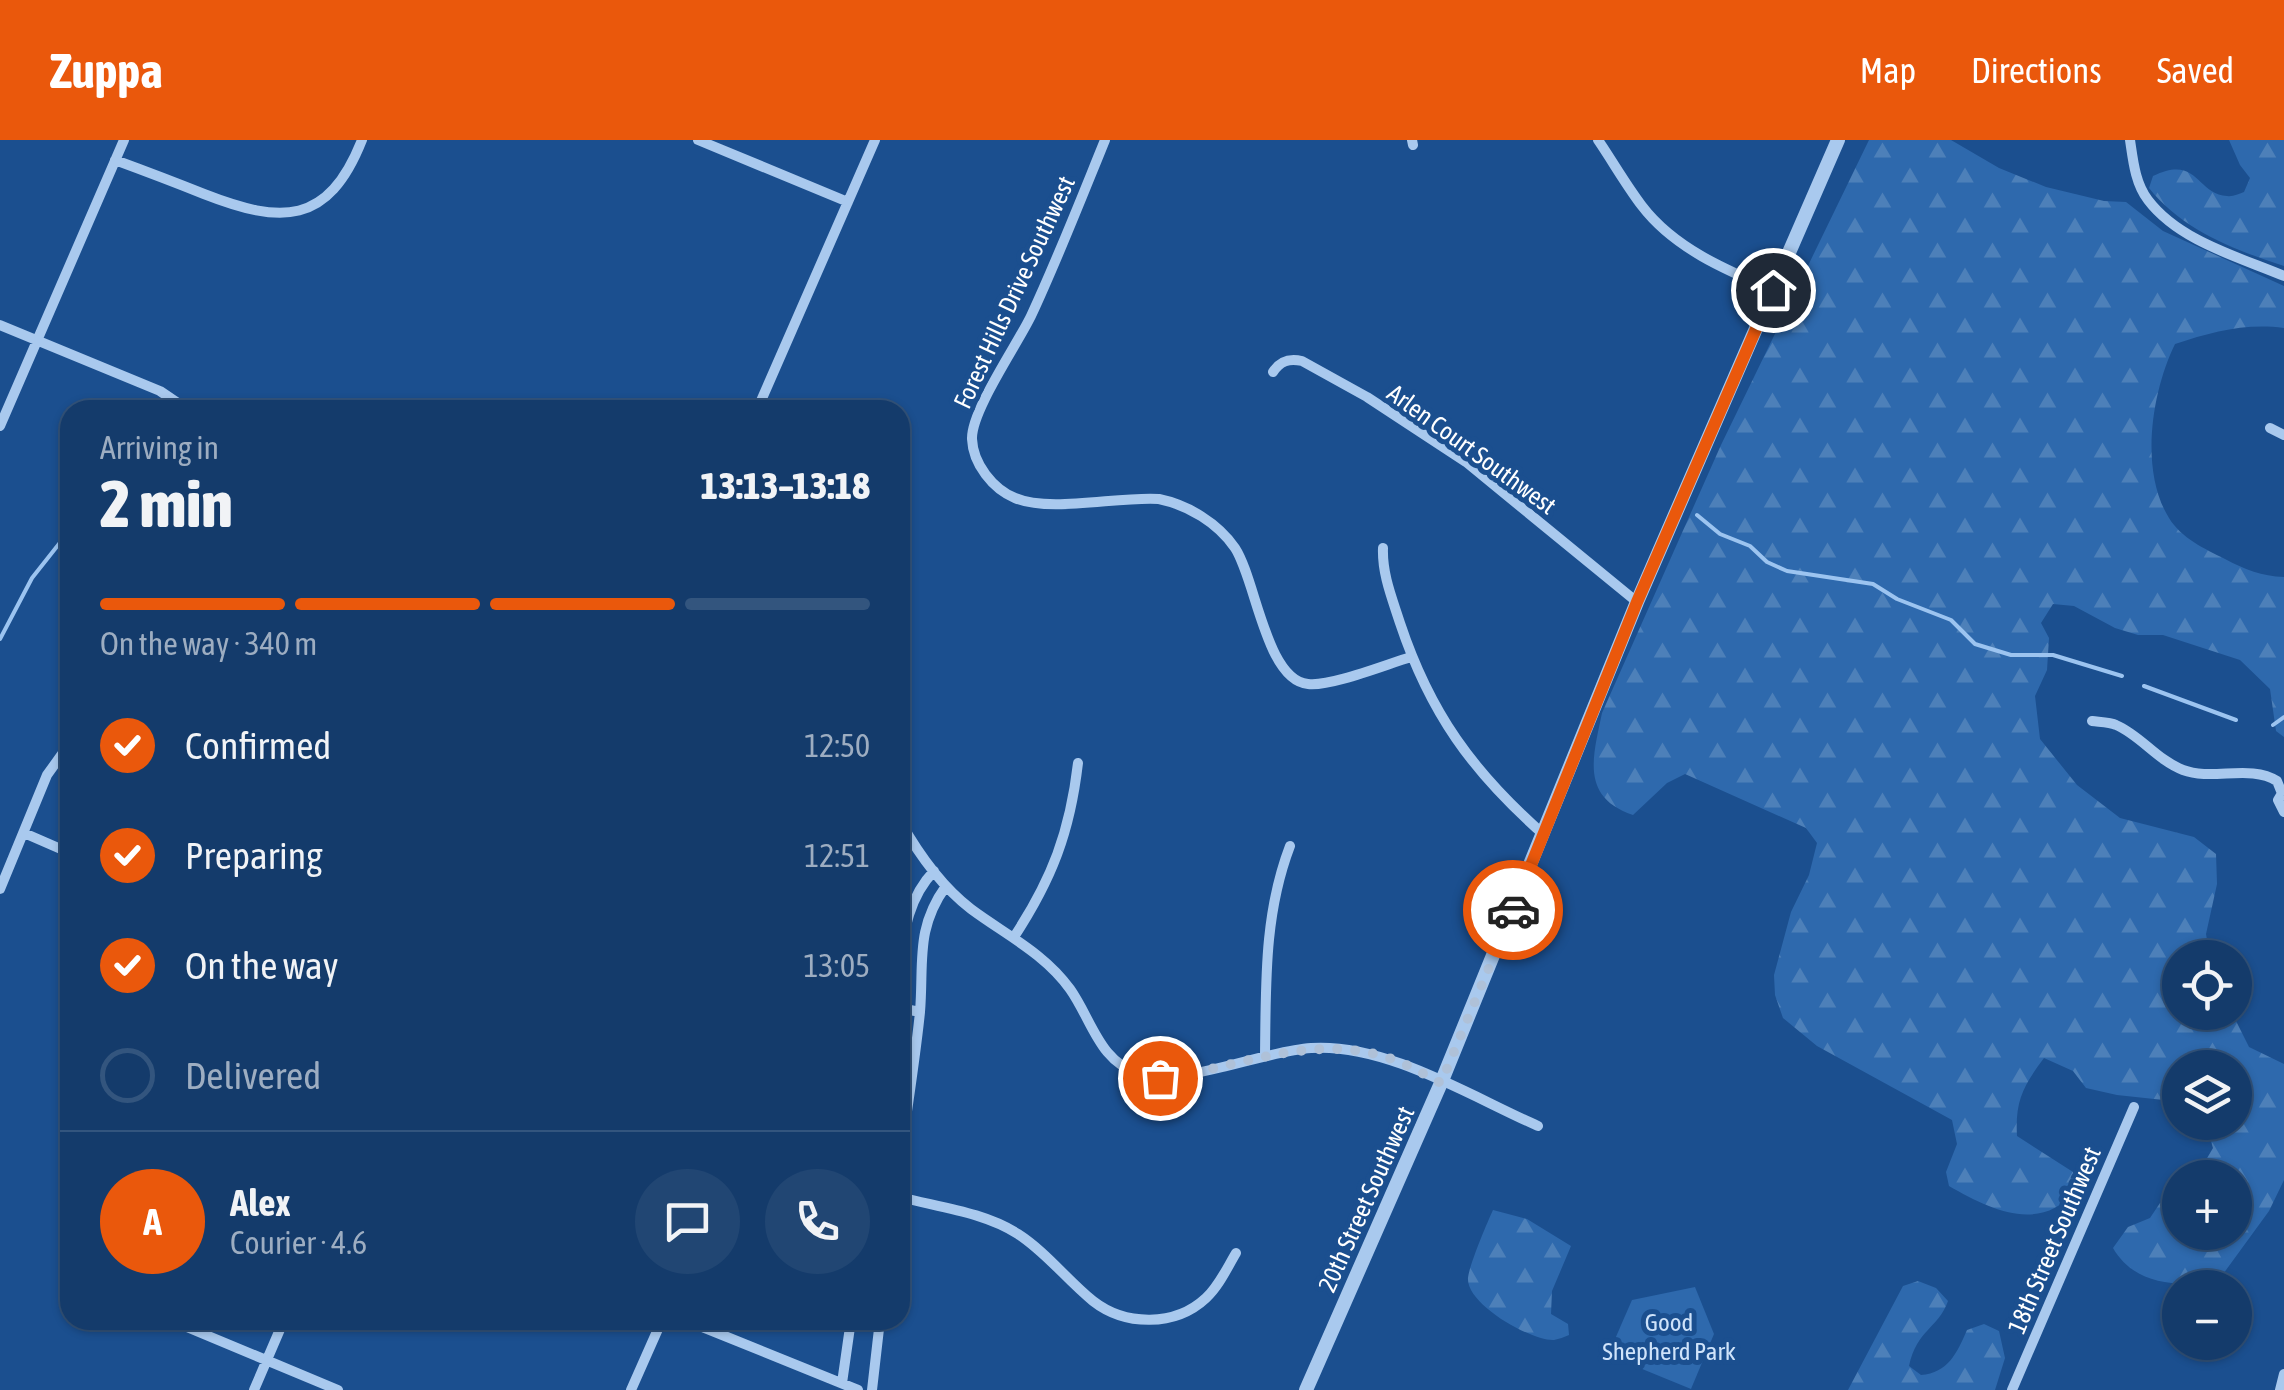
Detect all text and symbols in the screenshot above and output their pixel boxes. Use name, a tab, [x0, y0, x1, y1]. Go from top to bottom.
text: Zuppa	[50, 43, 163, 98]
text: Map	[1860, 50, 1916, 90]
text: Directions	[1971, 50, 2102, 90]
text: Saved	[2157, 50, 2234, 90]
street label: Forest Hills Drive Southwest	[948, 171, 1080, 413]
pin	[1731, 248, 1816, 333]
icon: home	[1746, 263, 1801, 318]
street label: Arlen Court Southwest	[1382, 378, 1562, 520]
text: Arriving in	[100, 429, 219, 466]
text: 13:13–13:18	[700, 464, 870, 507]
text: 2 min	[100, 466, 233, 541]
text: On the way · 340 m	[100, 625, 317, 662]
icon: check	[100, 718, 155, 773]
text: Confirmed	[185, 724, 331, 767]
text: 12:50	[804, 727, 870, 764]
icon: check	[100, 828, 155, 883]
text: Preparing	[185, 834, 323, 877]
text: 12:51	[804, 837, 870, 874]
courier	[1463, 860, 1563, 960]
icon: car	[1486, 883, 1541, 938]
icon: check	[100, 938, 155, 993]
map controls	[2162, 940, 2252, 1360]
button: locate	[2162, 940, 2252, 1030]
text: On the way	[185, 944, 338, 987]
text: 13:05	[804, 947, 870, 984]
pin	[1118, 1036, 1203, 1121]
button: layers	[2162, 1050, 2252, 1140]
icon: bag	[1133, 1051, 1188, 1106]
text: Delivered	[185, 1054, 321, 1097]
street label: 20th Street Southwest	[1312, 1102, 1420, 1296]
street label: 18th Street Southwest	[2002, 1142, 2106, 1338]
button: +	[2162, 1160, 2252, 1250]
button: chat	[635, 1169, 740, 1274]
button: phone	[765, 1169, 870, 1274]
text: Alex	[230, 1181, 291, 1224]
text: A	[143, 1200, 162, 1243]
text: Courier · 4.6	[230, 1224, 367, 1261]
button: −	[2162, 1270, 2252, 1360]
park label: Good Shepherd Park	[1602, 1308, 1736, 1365]

